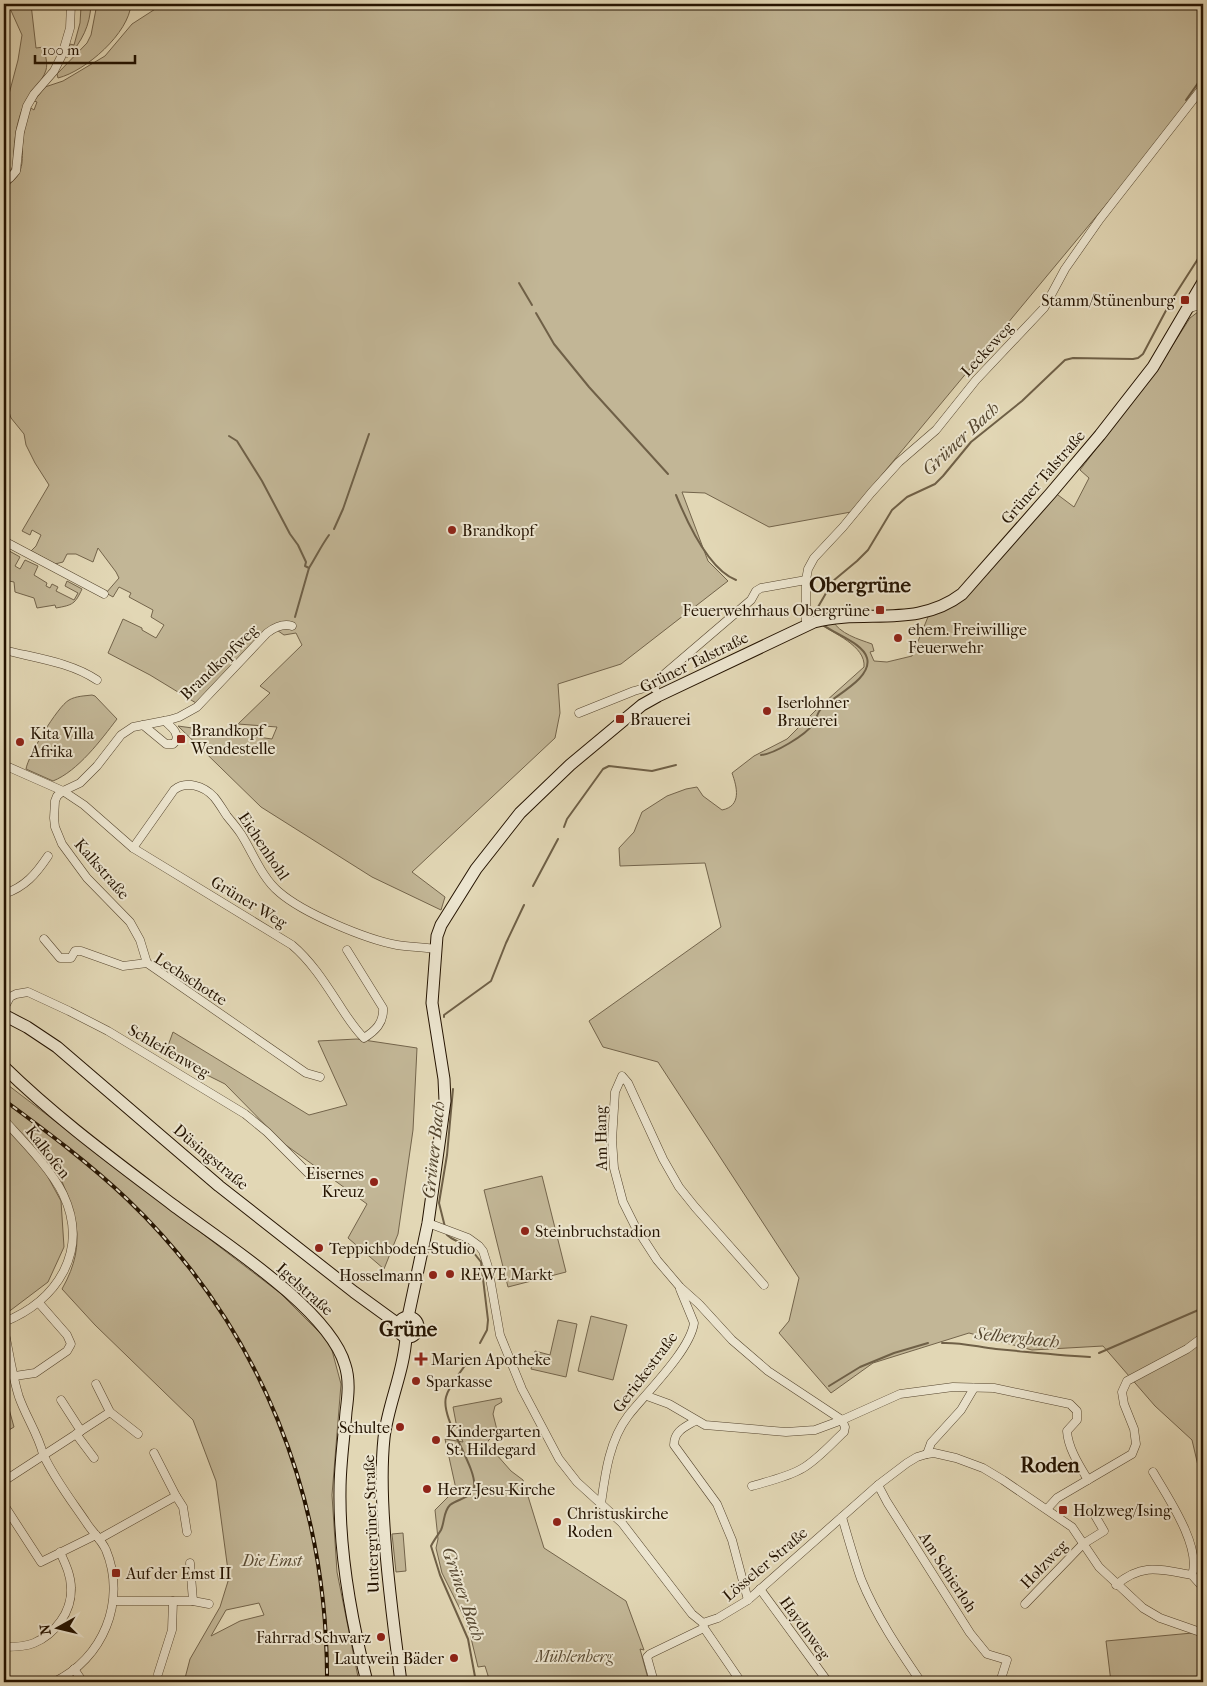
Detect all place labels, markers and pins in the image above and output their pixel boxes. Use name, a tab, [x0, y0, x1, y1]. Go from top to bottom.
place label: Stamm/Stünenburg	[1041, 291, 1175, 310]
marker: Stamm/Stünenburg	[1179, 294, 1191, 306]
place label: Brandkopf	[462, 521, 538, 540]
marker: Brandkopf	[446, 524, 458, 536]
place label: Feuerwehrhaus Obergrüne	[683, 601, 870, 620]
marker: Feuerwehrhaus Obergrüne	[874, 604, 886, 616]
place label: ehem. Freiwillige Feuerwehr	[908, 620, 1027, 657]
marker: ehem. Freiwillige Feuerwehr	[892, 632, 904, 644]
place label: Iserlohner Brauerei	[777, 693, 849, 730]
marker: Iserlohner Brauerei	[761, 705, 773, 717]
place label: Brauerei	[630, 710, 691, 729]
marker: Brauerei	[614, 713, 626, 725]
place label: Brandkopf Wendestelle	[190, 721, 276, 758]
place label: Kita Villa Afrika	[29, 724, 95, 761]
marker: Brandkopf Wendestelle	[175, 733, 187, 745]
marker: Kita Villa Afrika	[14, 736, 26, 748]
place label: Eisernes Kreuz	[306, 1164, 364, 1201]
marker: Eisernes Kreuz	[368, 1176, 380, 1188]
place label: Steinbruchstadion	[535, 1222, 661, 1241]
marker: Steinbruchstadion	[519, 1225, 531, 1237]
place label: Teppichboden-Studio	[329, 1239, 475, 1258]
marker: Teppichboden-Studio	[313, 1242, 325, 1254]
place label: REWE Markt	[460, 1265, 553, 1284]
place label: Hosselmann	[339, 1266, 424, 1285]
marker: REWE Markt	[444, 1268, 456, 1280]
marker: Hosselmann	[427, 1269, 439, 1281]
place label: Marien Apotheke	[431, 1350, 551, 1369]
marker: Marien Apotheke	[415, 1353, 427, 1365]
place label: Sparkasse	[426, 1372, 492, 1391]
marker: Sparkasse	[410, 1375, 422, 1387]
place label: Schulte	[339, 1418, 390, 1437]
marker: Schulte	[394, 1421, 406, 1433]
place label: Kindergarten St. Hildegard	[446, 1422, 541, 1459]
marker: Kindergarten St. Hildegard	[430, 1434, 442, 1446]
place label: Herz-Jesu-Kirche	[437, 1480, 555, 1499]
marker: Herz-Jesu-Kirche	[421, 1483, 433, 1495]
place label: Holzweg/Ising	[1073, 1501, 1172, 1520]
place label: Christuskirche Roden	[567, 1504, 668, 1541]
marker: Holzweg/Ising	[1057, 1504, 1069, 1516]
marker: Christuskirche Roden	[551, 1516, 563, 1528]
place label: Auf der Emst II	[125, 1564, 231, 1583]
marker: Auf der Emst II	[110, 1567, 122, 1579]
place label: Fahrrad Schwarz	[256, 1628, 371, 1647]
marker: Fahrrad Schwarz	[375, 1631, 387, 1643]
place label: Lautwein Bäder	[334, 1649, 444, 1668]
marker: Lautwein Bäder	[448, 1652, 460, 1664]

